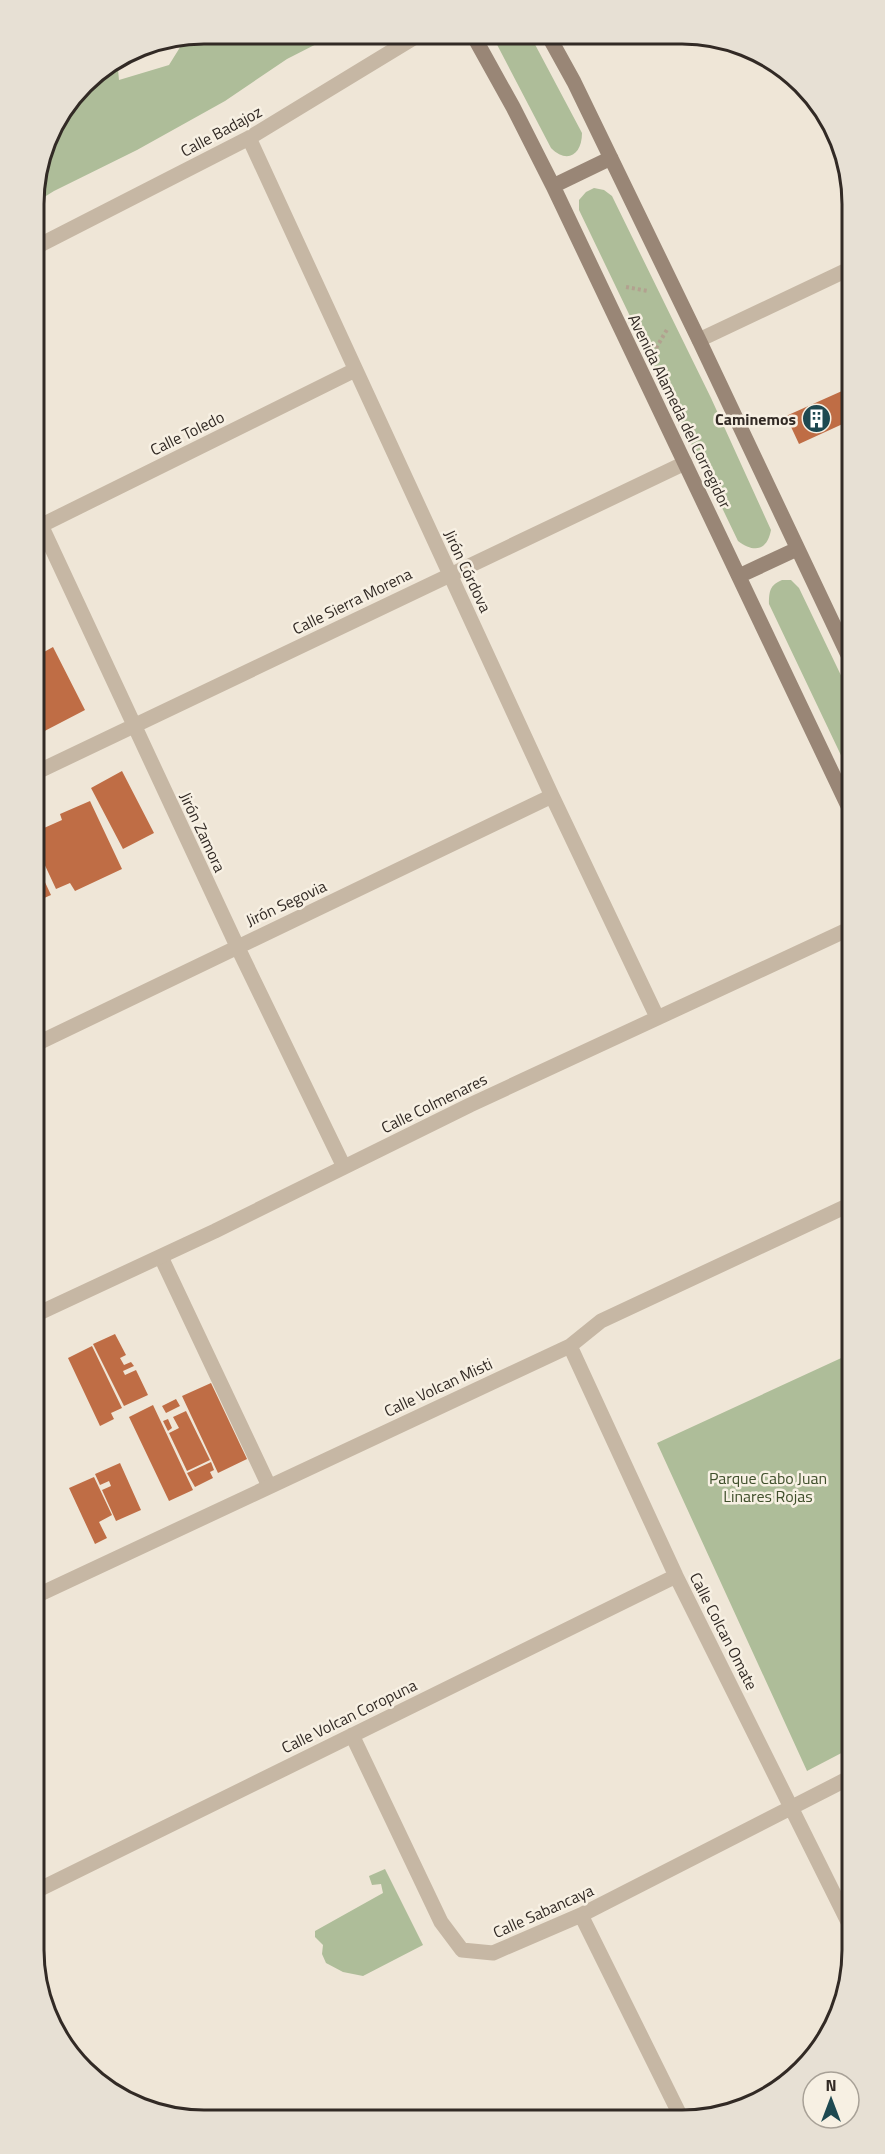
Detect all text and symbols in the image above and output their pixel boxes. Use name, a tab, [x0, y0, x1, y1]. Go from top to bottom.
street label: Calle Badajoz	[176, 99, 266, 163]
street label: Avenida Alameda del Corregidor	[622, 310, 738, 513]
building icon: Caminemos	[801, 403, 833, 435]
street label: Calle Toledo	[146, 405, 228, 461]
place label: Caminemos	[715, 407, 796, 431]
street label: Jirón Córdova	[438, 526, 498, 616]
street label: Calle Sierra Morena	[288, 562, 416, 640]
street label: Jirón Zamora	[174, 788, 232, 876]
street label: Jirón Segovia	[242, 874, 330, 932]
street label: Calle Colmenares	[377, 1067, 491, 1139]
street label: Calle Volcan Misti	[380, 1351, 496, 1423]
park label: Parque Cabo Juan Linares Rojas	[709, 1466, 827, 1508]
street label: Calle Colcan Omate	[684, 1568, 764, 1694]
street label: Calle Volcan Coropuna	[277, 1673, 421, 1759]
street label: Calle Sabancaya	[489, 1878, 597, 1944]
north arrow	[801, 2070, 861, 2130]
text: N	[825, 2073, 837, 2097]

